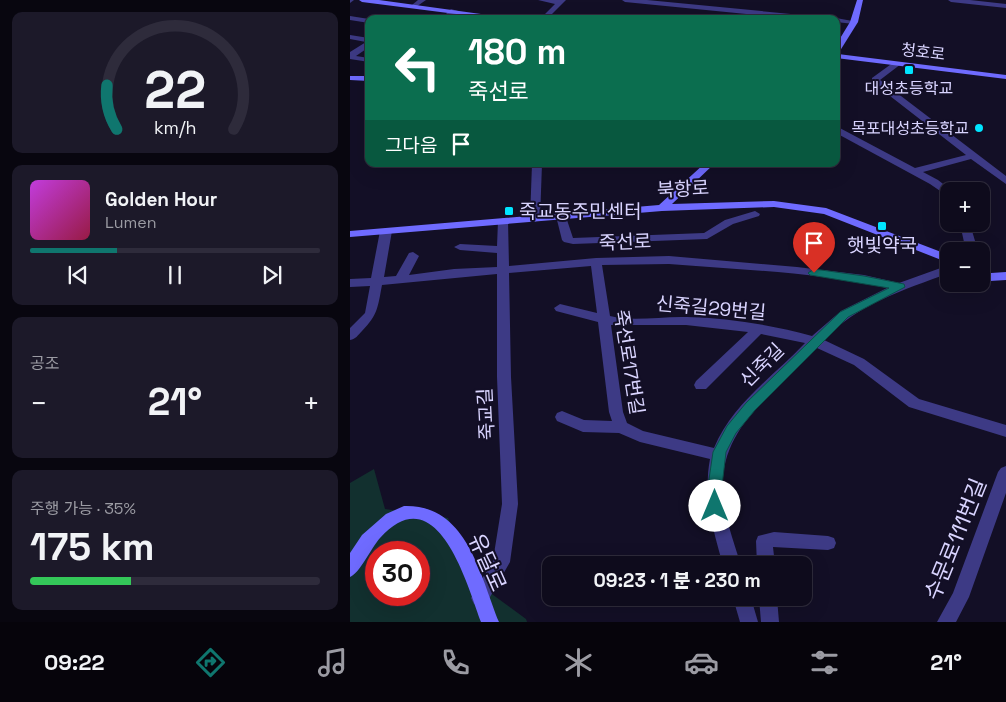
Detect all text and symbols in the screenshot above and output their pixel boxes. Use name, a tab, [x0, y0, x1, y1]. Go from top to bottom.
text: 180 m	[468, 30, 566, 74]
icon: left	[385, 35, 450, 100]
street label: 청호로	[900, 39, 946, 65]
text: 22	[144, 57, 206, 123]
marker: 대성초등학교	[903, 64, 915, 76]
text: 죽선로	[468, 77, 529, 105]
place label: 대성초등학교	[865, 78, 953, 99]
text: km/h	[154, 116, 196, 139]
place label: 목포대성초등학교	[851, 118, 969, 139]
marker: 목포대성초등학교	[973, 122, 985, 134]
icon: arrive	[447, 130, 475, 158]
text: 그다음	[385, 133, 437, 158]
street label: 북항로	[656, 175, 710, 203]
map controls	[940, 182, 990, 292]
button: +	[940, 182, 990, 232]
text: Golden Hour	[105, 187, 217, 212]
place label: 죽교동주민센터	[519, 199, 641, 224]
marker: 죽교동주민센터	[503, 205, 515, 217]
text: Lumen	[105, 212, 157, 233]
marker: 햇빛약국	[876, 220, 888, 232]
pin	[793, 222, 835, 273]
street label: 죽선로	[598, 229, 652, 255]
icon: arrive	[800, 229, 828, 257]
place label: 햇빛약국	[847, 233, 917, 258]
button: −	[940, 242, 990, 292]
icon: previous	[64, 261, 92, 289]
icon: pause	[161, 261, 189, 289]
icon: next	[258, 261, 286, 289]
street label: 신죽길29번길	[655, 291, 767, 325]
street label: 죽선로17번길	[608, 308, 650, 416]
street label: 신죽길	[735, 338, 789, 392]
text: 공조	[30, 353, 59, 374]
text: 21°	[148, 378, 202, 426]
text: −	[30, 385, 47, 421]
text: +	[303, 385, 320, 421]
street label: 죽교길	[472, 387, 500, 441]
street label: 수문로111번길	[918, 474, 992, 604]
position arrow	[688, 479, 740, 531]
text: 주행 가능 · 35%	[30, 498, 136, 519]
text: 175 km	[30, 523, 155, 571]
street label: 유달로	[463, 529, 513, 595]
speed limit sign: 30	[365, 541, 430, 606]
text: 09:23 · 1 분 · 230 m	[593, 568, 761, 593]
icon: directions	[193, 645, 228, 680]
icon: music	[315, 645, 350, 680]
icon: phone	[438, 645, 473, 680]
icon: climate	[561, 645, 596, 680]
icon: car	[684, 645, 719, 680]
icon: filters	[807, 645, 842, 680]
text: 09:22	[44, 648, 105, 676]
text: 21°	[930, 648, 962, 676]

